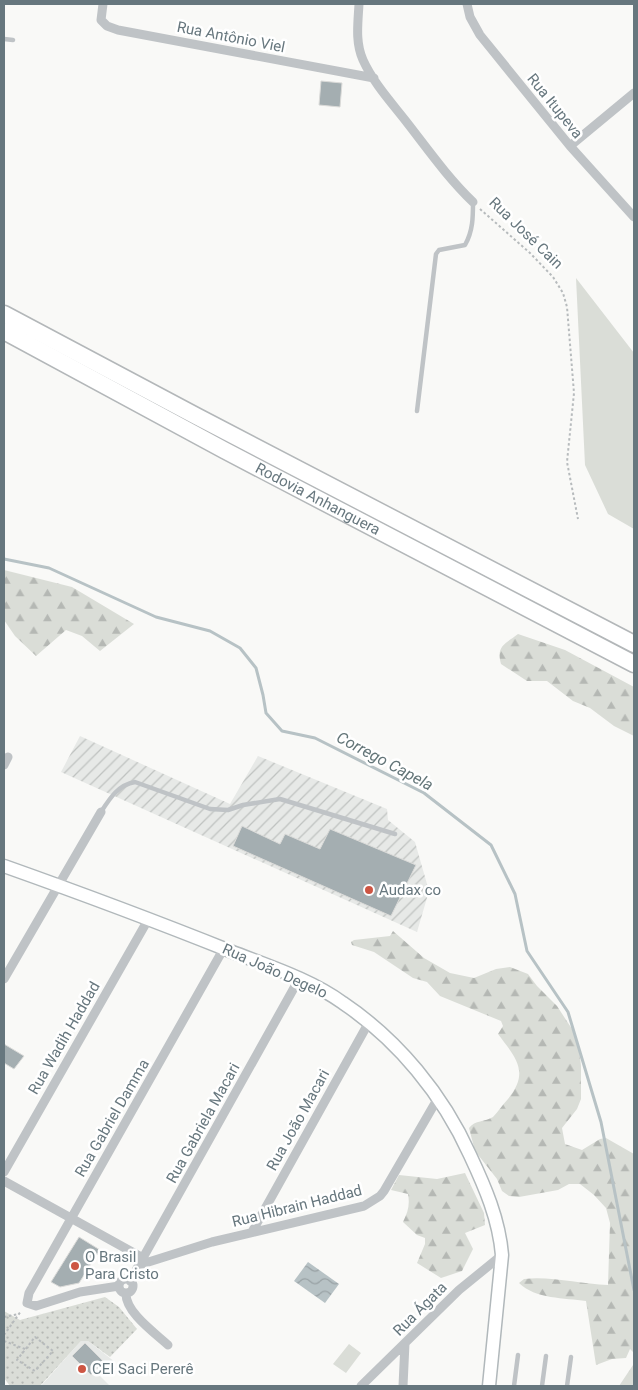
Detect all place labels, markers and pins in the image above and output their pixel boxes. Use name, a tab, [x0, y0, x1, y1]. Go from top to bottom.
place label: Audax co	[379, 881, 441, 899]
marker: Audax co	[363, 884, 375, 896]
place label: O Brasil Para Cristo	[85, 1248, 159, 1283]
marker: O Brasil Para Cristo	[69, 1260, 81, 1272]
place label: CEI Saci Pererê	[92, 1360, 194, 1378]
marker: CEI Saci Pererê	[76, 1363, 88, 1375]

